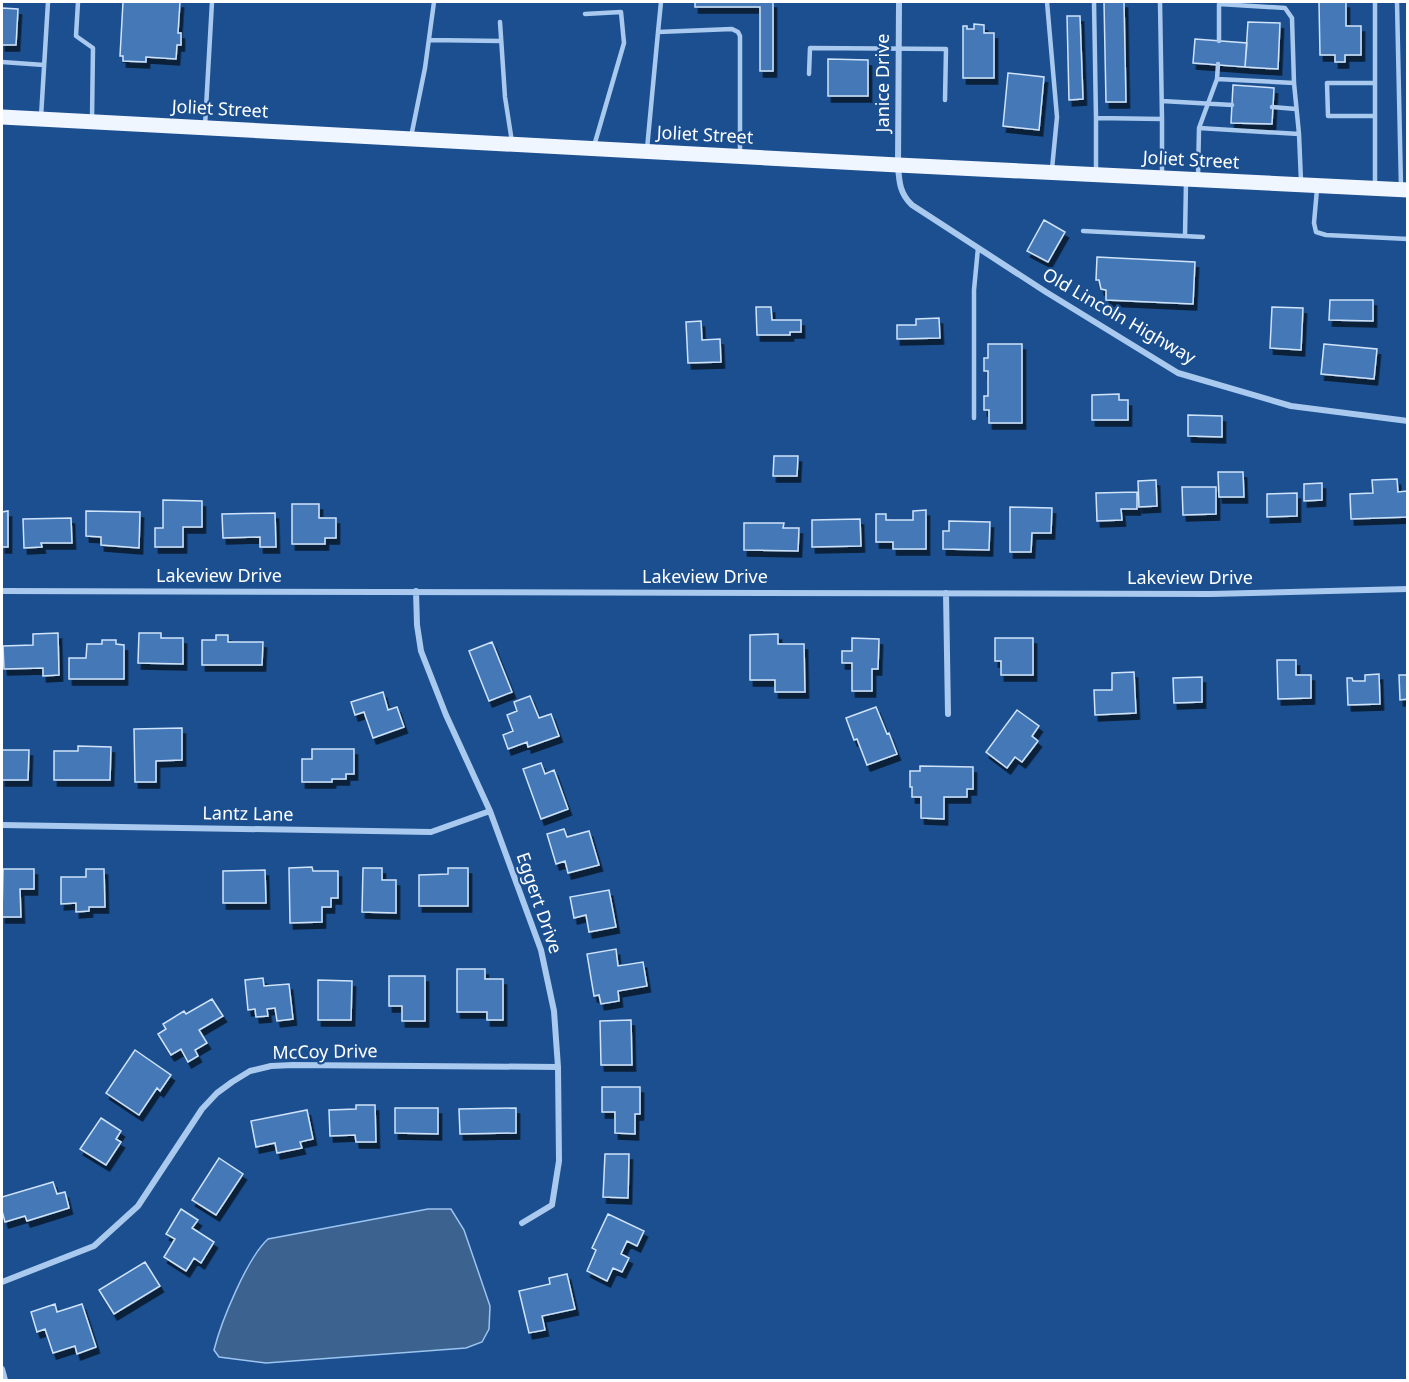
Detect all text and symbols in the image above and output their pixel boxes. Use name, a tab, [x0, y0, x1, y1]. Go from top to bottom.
street label: Janice Drive	[870, 34, 894, 134]
street label: Joliet Street	[169, 93, 269, 123]
street label: Joliet Street	[654, 119, 754, 149]
street label: Joliet Street	[1140, 144, 1240, 174]
street label: Old Lincoln Highway	[1038, 261, 1201, 369]
street label: Lakeview Drive	[156, 563, 282, 587]
street label: Lakeview Drive	[642, 564, 768, 588]
street label: Lakeview Drive	[1127, 565, 1253, 589]
street label: Lantz Lane	[202, 800, 294, 826]
street label: Eggert Drive	[511, 849, 568, 956]
street label: McCoy Drive	[272, 1038, 378, 1064]

